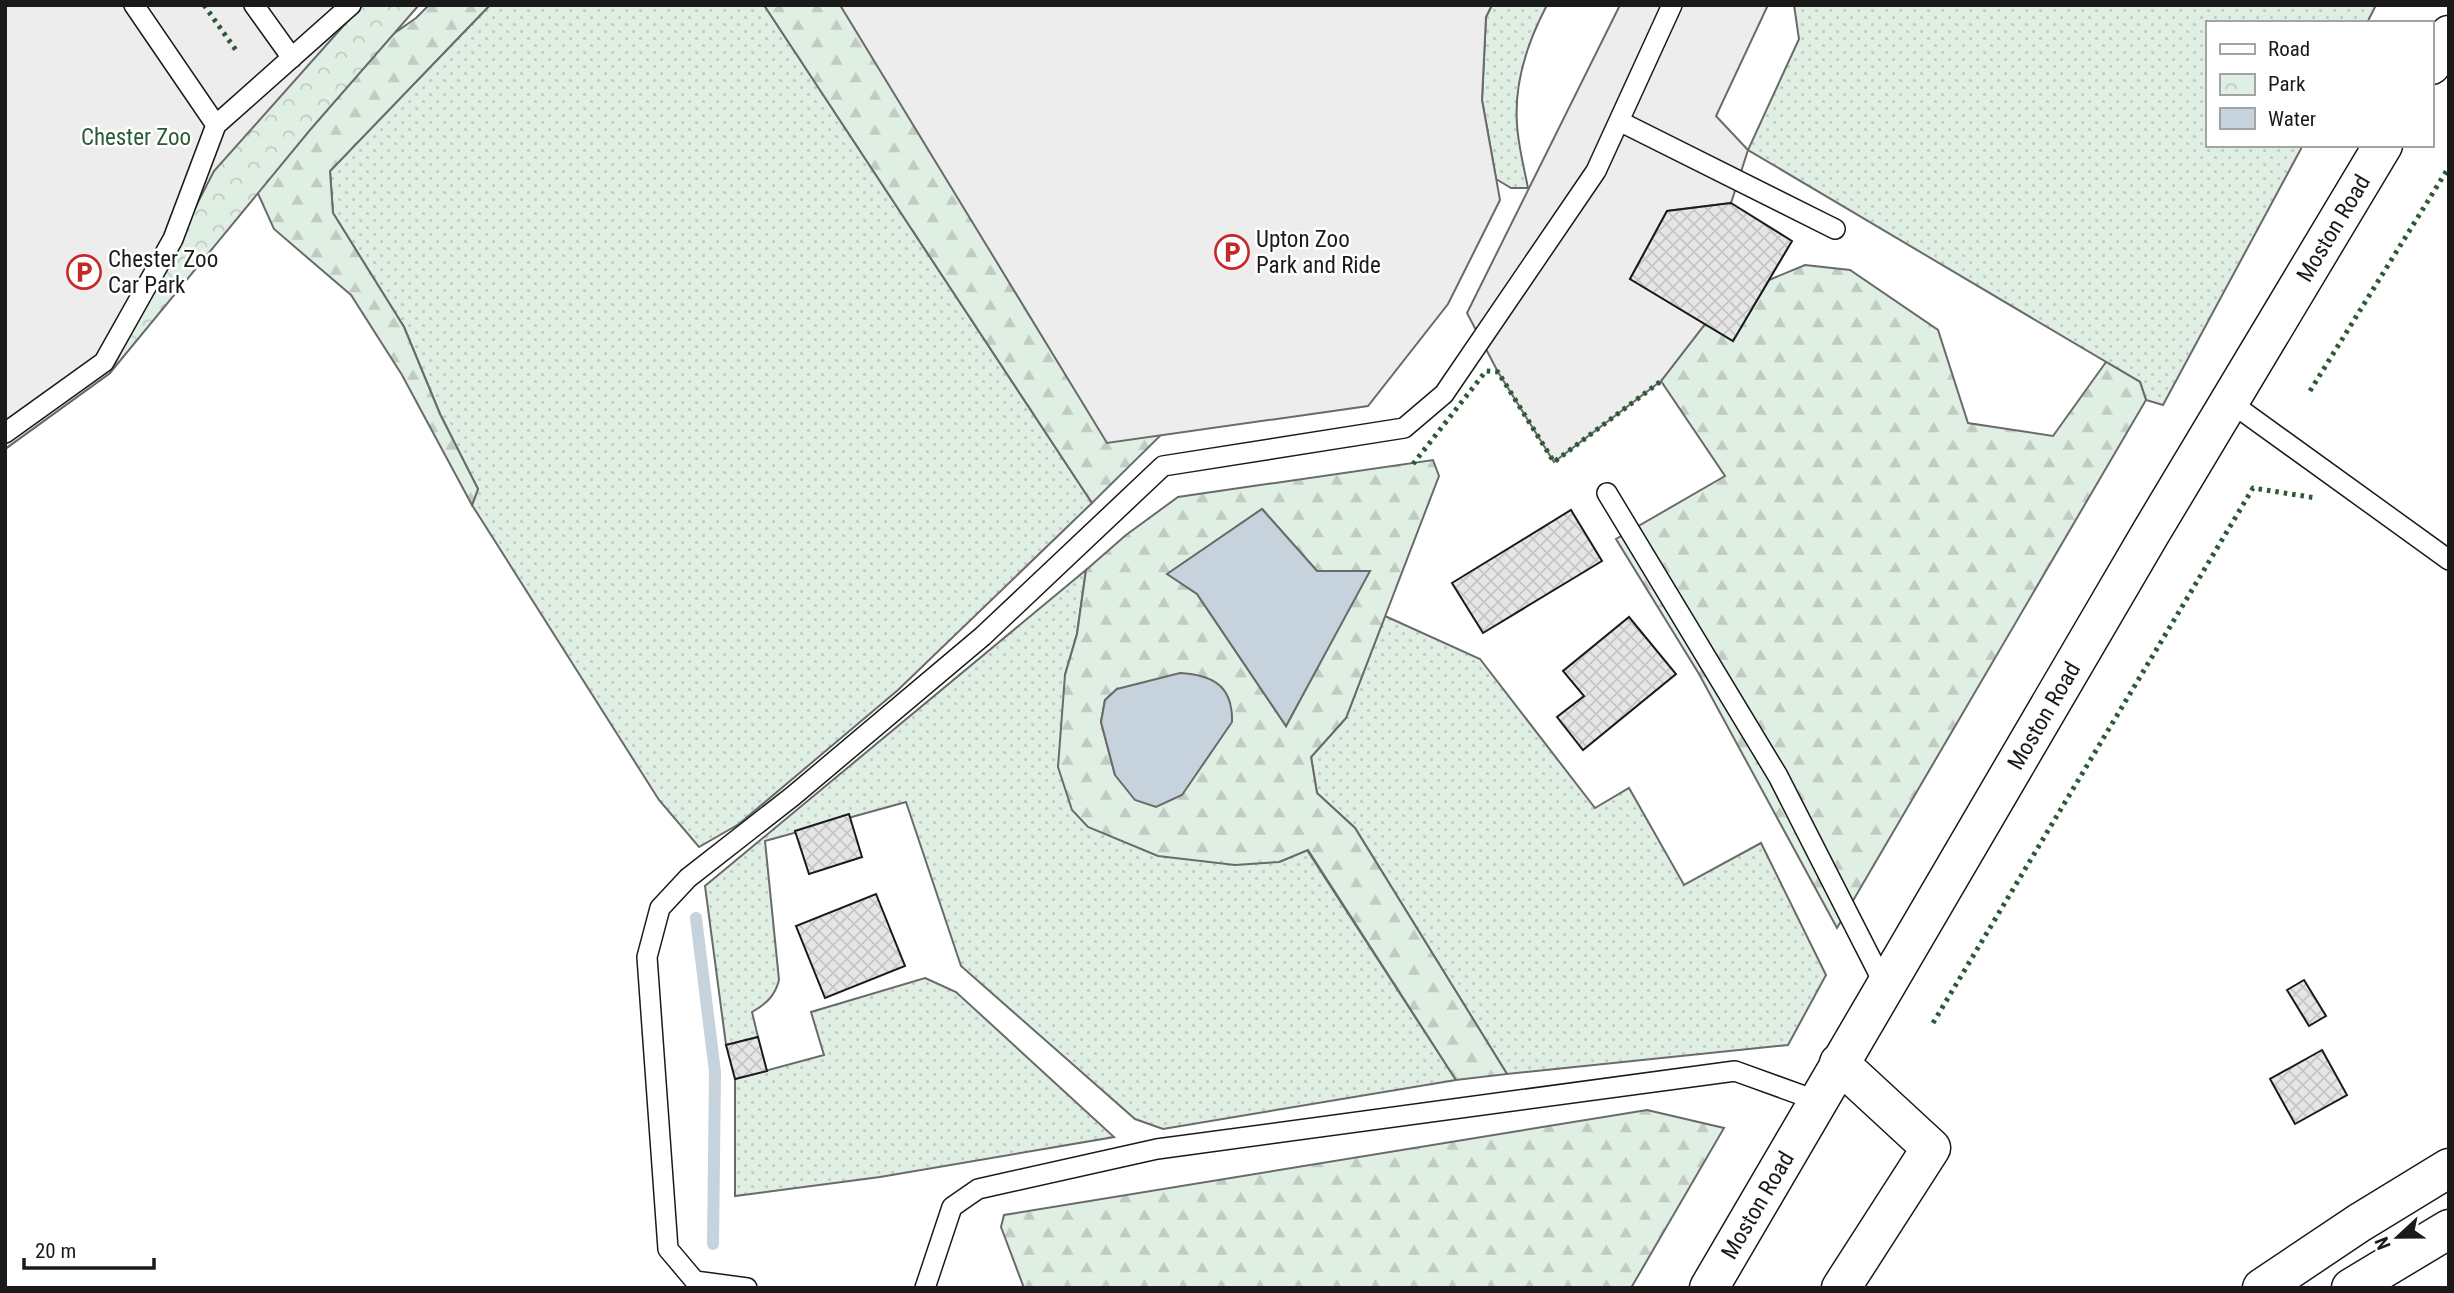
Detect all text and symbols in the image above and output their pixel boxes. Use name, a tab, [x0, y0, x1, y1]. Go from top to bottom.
legend	[2206, 21, 2433, 147]
text: Road	[2268, 37, 2310, 61]
text: Park	[2268, 72, 2306, 96]
text: Water	[2268, 107, 2316, 131]
park label: Chester Zoo	[81, 124, 191, 151]
street label: Moston Road	[2291, 170, 2376, 287]
place label: Upton Zoo Park and Ride	[1256, 226, 1381, 279]
parking icon: Upton Zoo Park and Ride	[1213, 233, 1251, 271]
place label: Chester Zoo Car Park	[108, 246, 218, 299]
parking icon: Chester Zoo Car Park	[65, 253, 103, 291]
street label: Moston Road	[2002, 657, 2086, 774]
street label: Moston Road	[1715, 1146, 1799, 1264]
north arrow	[2363, 1202, 2433, 1272]
scale bar	[24, 1226, 154, 1270]
text: N	[2370, 1233, 2396, 1253]
text: 20 m	[35, 1239, 76, 1263]

